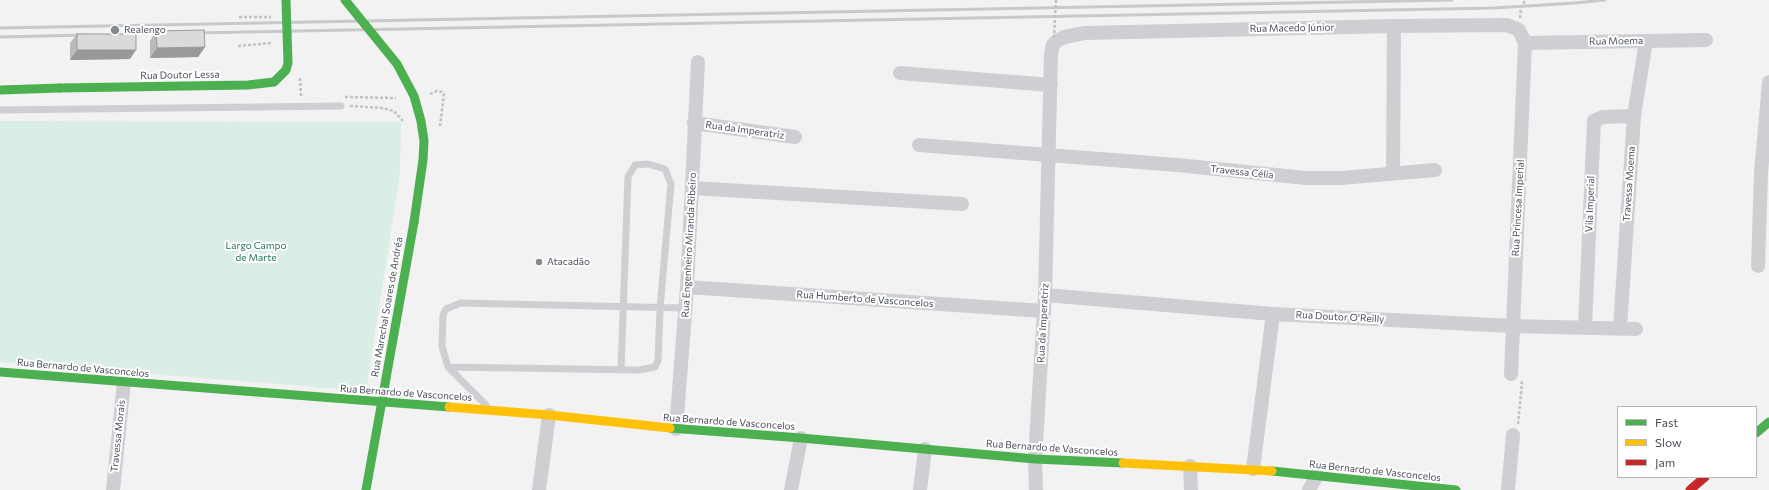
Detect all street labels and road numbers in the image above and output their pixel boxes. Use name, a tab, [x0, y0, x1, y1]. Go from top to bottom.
street label: Rua Macedo Júnior	[1250, 21, 1334, 35]
street label: Rua Moema	[1589, 35, 1643, 47]
street label: Rua Doutor Lessa	[140, 68, 220, 82]
street label: Rua da Imperatriz	[705, 119, 785, 141]
street label: Travessa Moema	[1620, 146, 1638, 222]
street label: Rua Princesa Imperial	[1509, 159, 1527, 257]
street label: Travessa Célia	[1210, 163, 1274, 181]
street label: Rua Engenheiro Miranda Ribeiro	[679, 172, 699, 318]
street label: Vila Imperial	[1583, 176, 1597, 232]
street label: Rua Marechal Soares de Andréa	[369, 236, 405, 378]
street label: Rua da Imperatriz	[1035, 283, 1051, 363]
street label: Rua Humberto de Vasconcelos	[796, 288, 934, 310]
street label: Rua Doutor O'Reilly	[1295, 309, 1385, 325]
street label: Rua Bernardo de Vasconcelos	[16, 356, 150, 380]
street label: Rua Bernardo de Vasconcelos	[340, 382, 472, 404]
street label: Travessa Morais	[108, 399, 128, 473]
street label: Rua Bernardo de Vasconcelos	[663, 411, 795, 433]
street label: Rua Bernardo de Vasconcelos	[986, 437, 1118, 459]
street label: Rua Bernardo de Vasconcelos	[1309, 458, 1441, 484]

